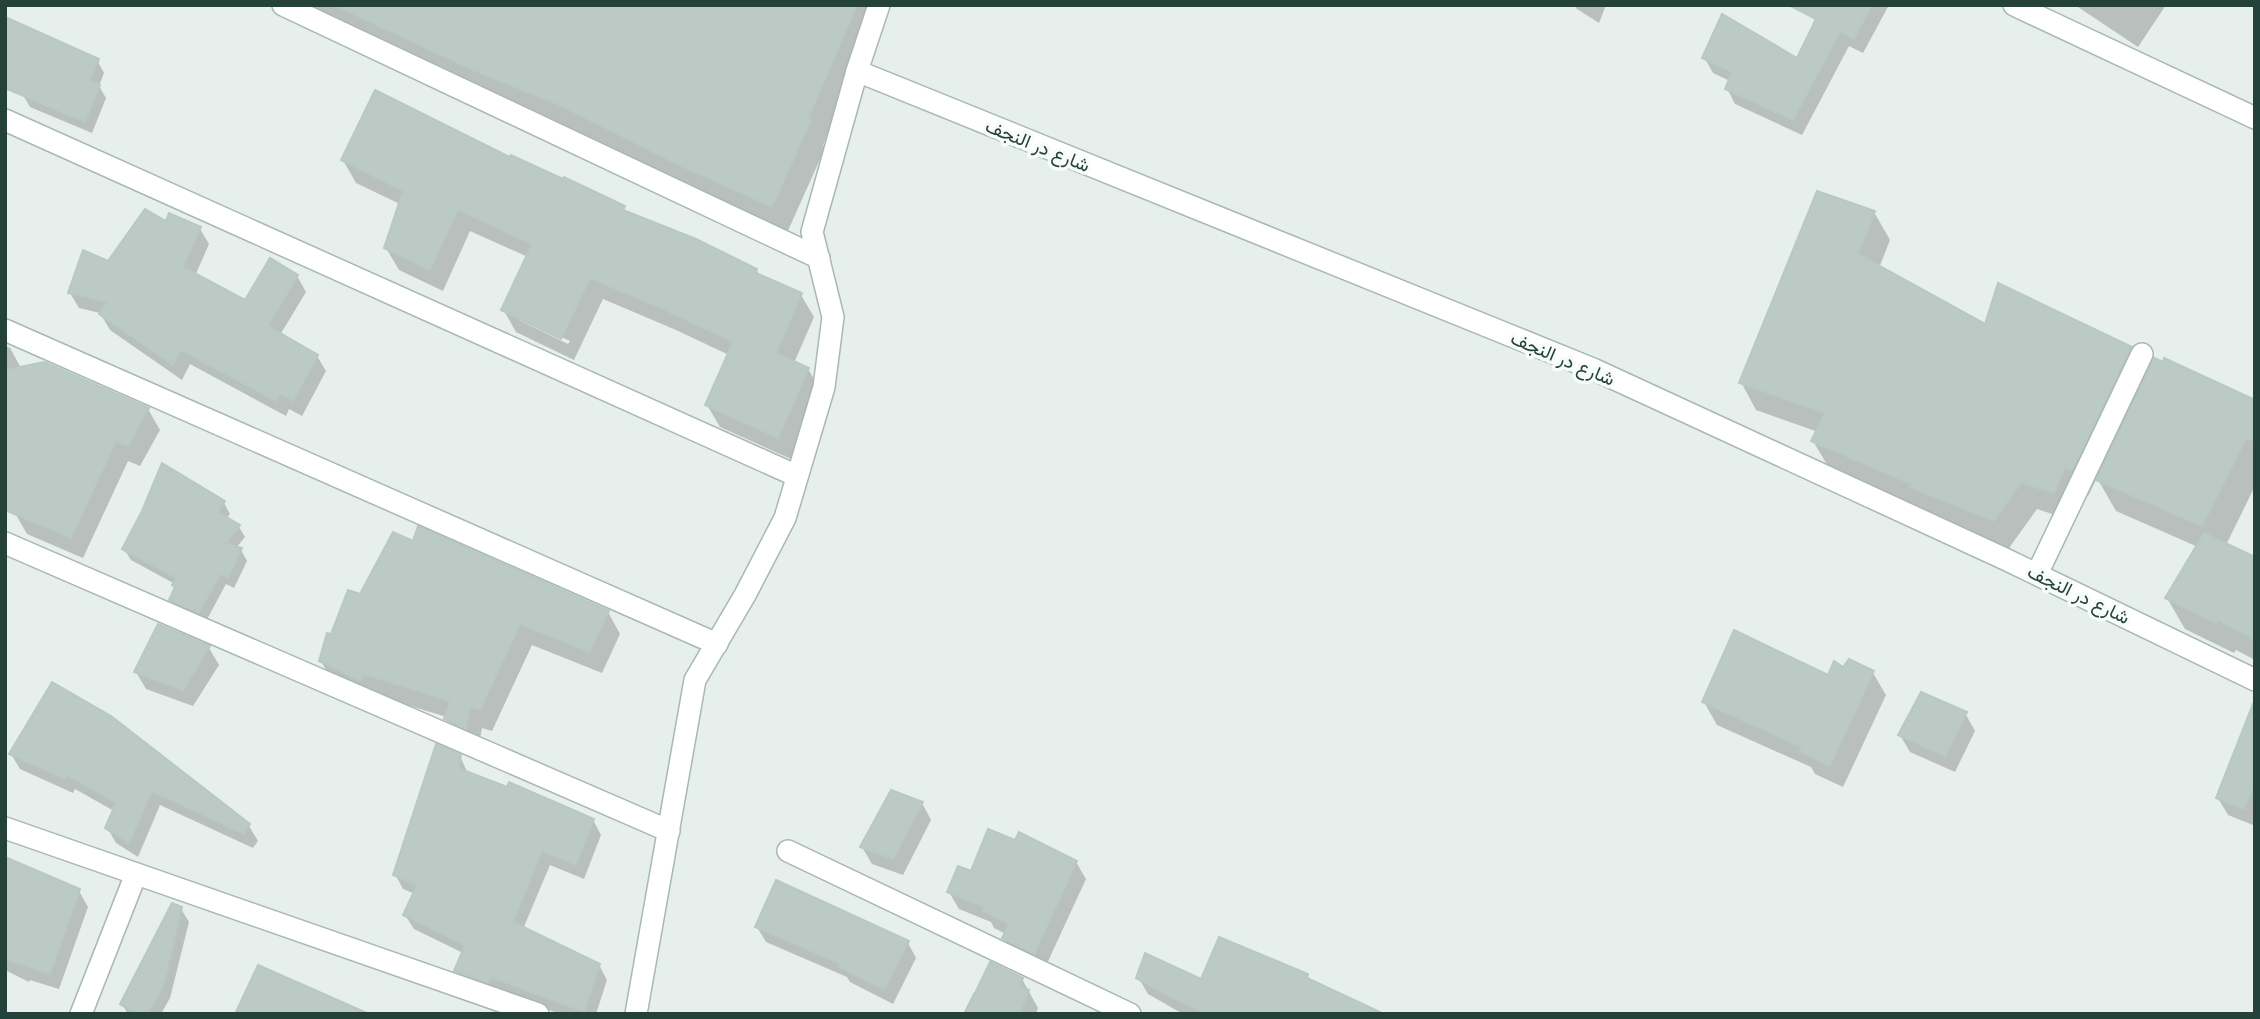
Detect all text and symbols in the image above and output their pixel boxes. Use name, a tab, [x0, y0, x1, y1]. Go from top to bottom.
street label: شارع در النجف	[981, 112, 1094, 179]
street label: شارع در النجف	[1507, 324, 1619, 393]
street label: شارع در النجف	[2023, 558, 2135, 631]

